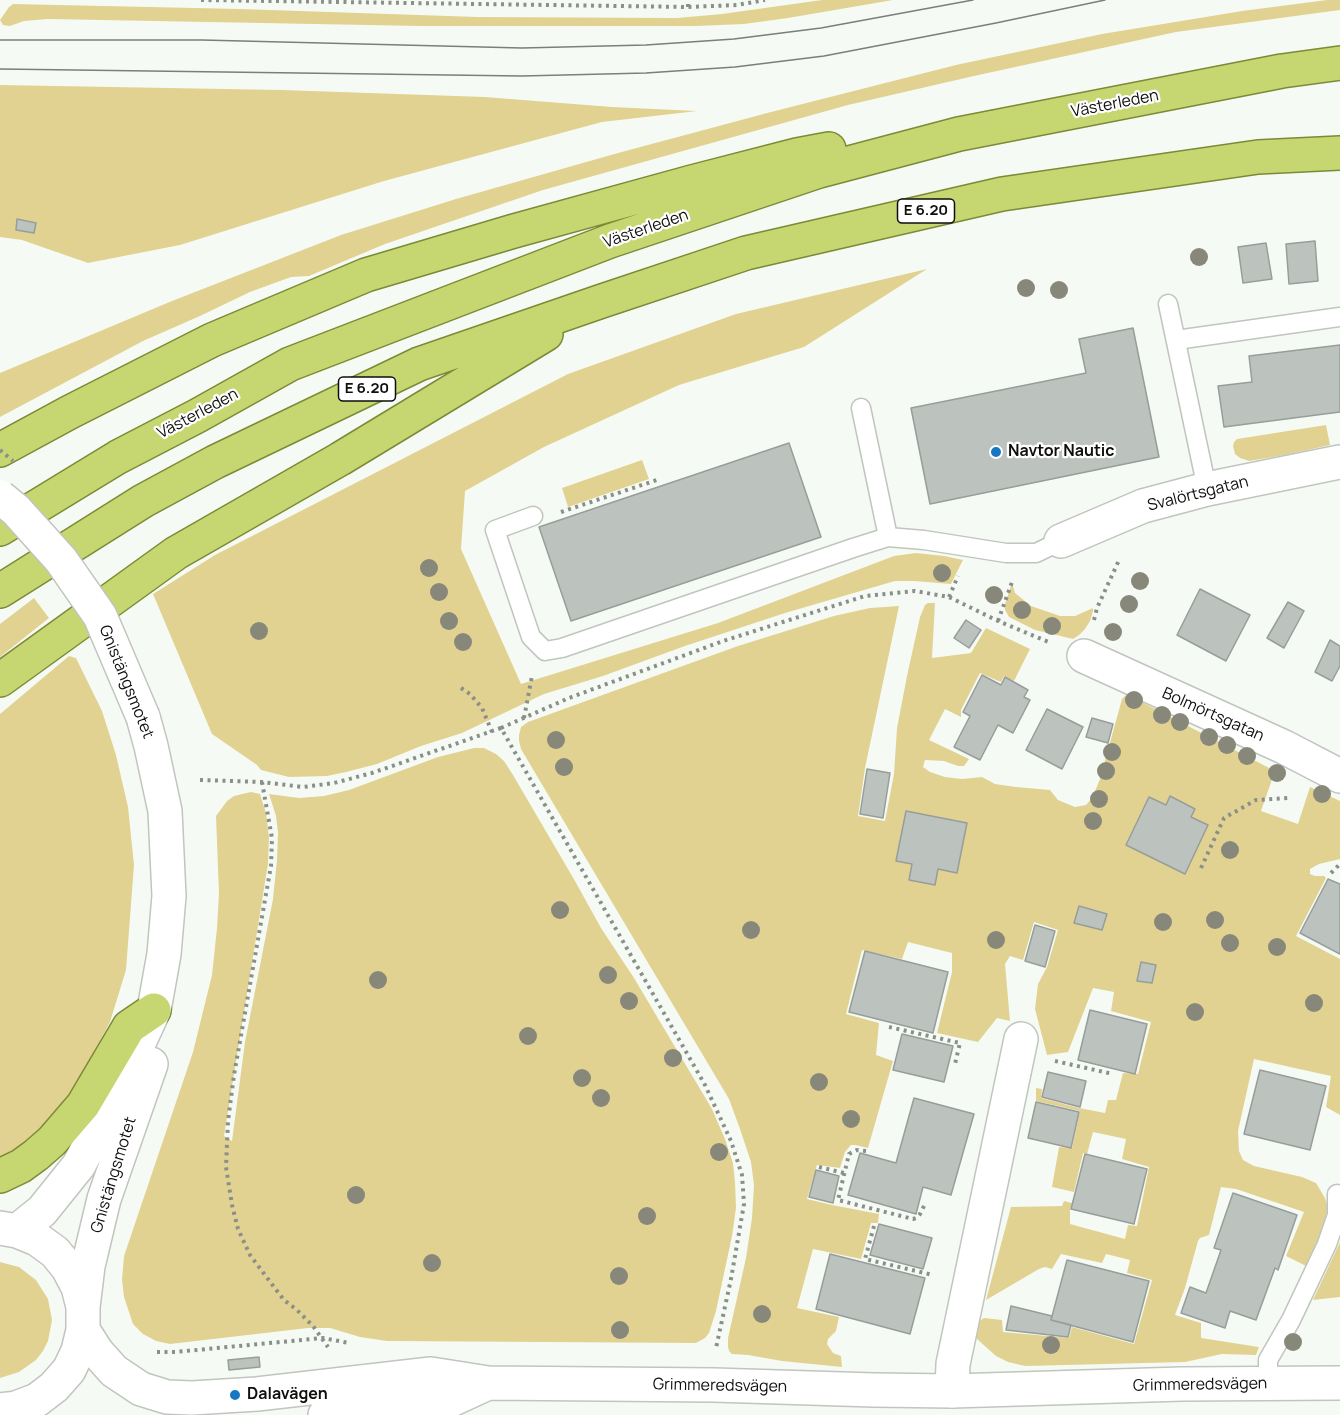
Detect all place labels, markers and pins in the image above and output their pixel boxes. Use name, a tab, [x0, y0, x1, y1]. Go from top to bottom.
place label: Navtor Nautic	[1008, 442, 1115, 462]
marker: Navtor Nautic	[989, 445, 1003, 459]
place label: Dalavägen	[247, 1385, 328, 1405]
marker: Dalavägen	[228, 1388, 242, 1402]

